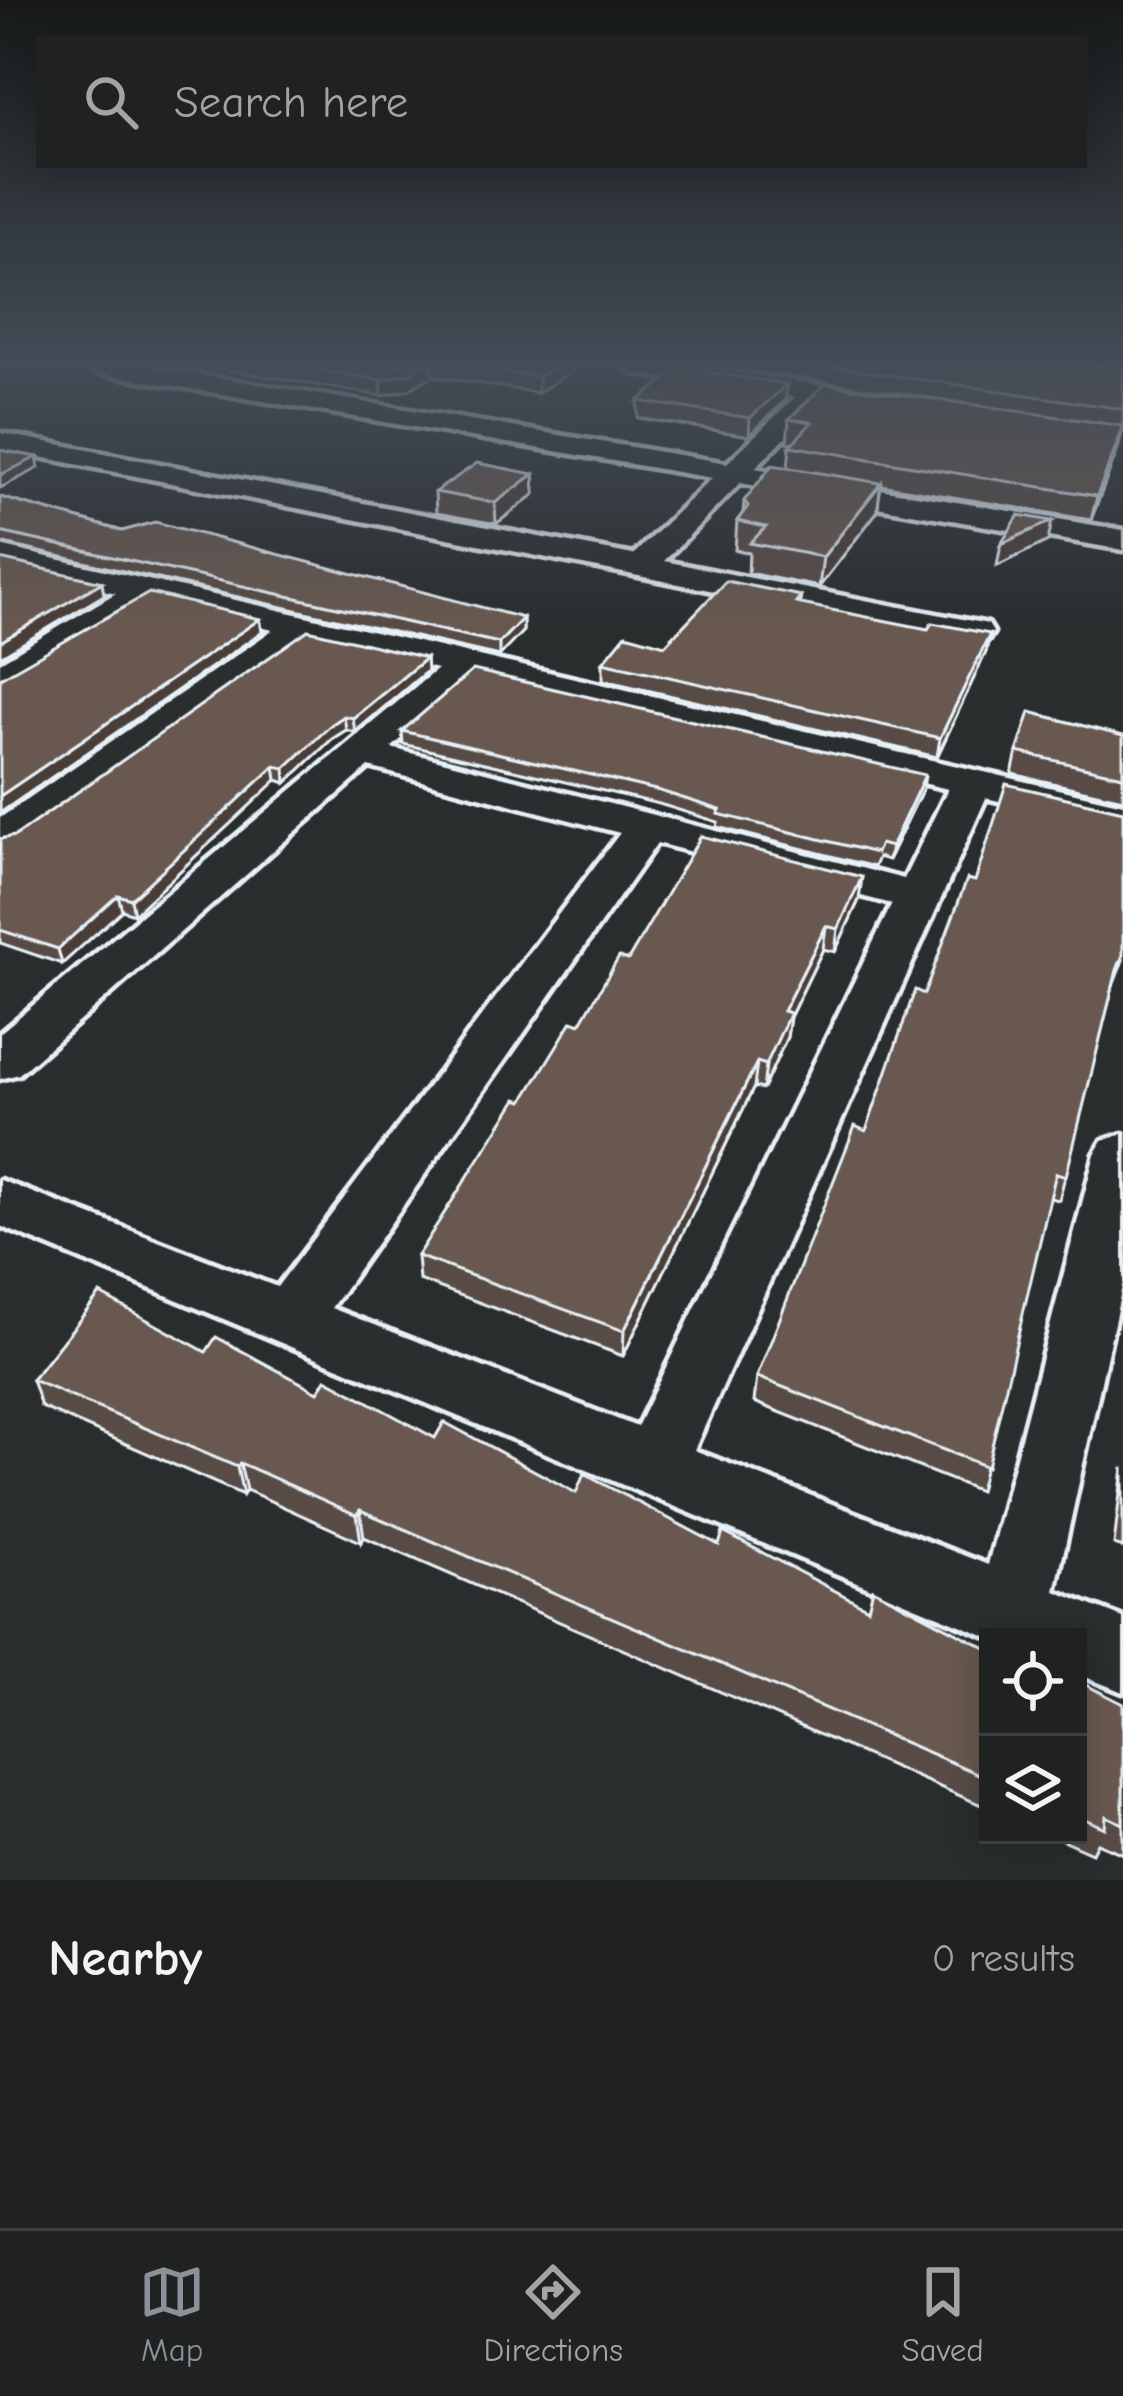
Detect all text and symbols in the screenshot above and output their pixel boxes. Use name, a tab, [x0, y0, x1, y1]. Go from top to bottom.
search box	[36, 36, 1087, 168]
icon: search	[78, 69, 144, 135]
text: Search here	[174, 76, 408, 128]
map controls	[979, 1628, 1087, 1844]
button: locate	[979, 1628, 1087, 1736]
button: layers	[979, 1736, 1087, 1844]
text: Nearby	[48, 1929, 202, 1988]
text: 0 results	[932, 1936, 1075, 1981]
tab: Map	[139, 2259, 205, 2369]
tab: Directions	[484, 2259, 623, 2369]
tab: Saved	[901, 2259, 984, 2369]

